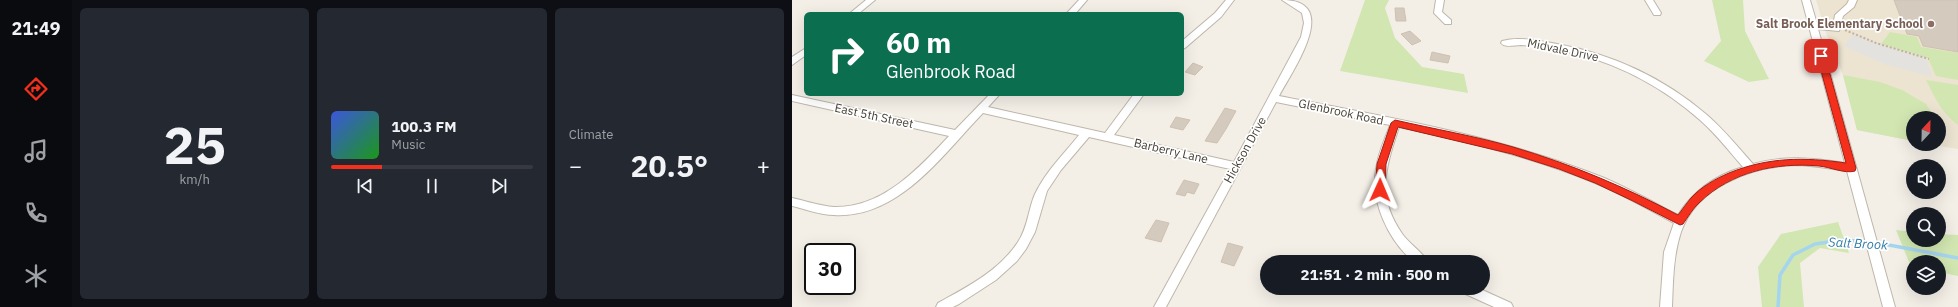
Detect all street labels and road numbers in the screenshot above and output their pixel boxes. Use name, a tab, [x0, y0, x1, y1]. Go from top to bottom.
street label: Midvale Drive	[1526, 35, 1600, 64]
street label: Glenbrook Road	[1297, 95, 1385, 128]
street label: East 5th Street	[833, 100, 915, 131]
street label: Hickson Drive	[1220, 113, 1269, 186]
street label: Barberry Lane	[1133, 135, 1210, 166]

